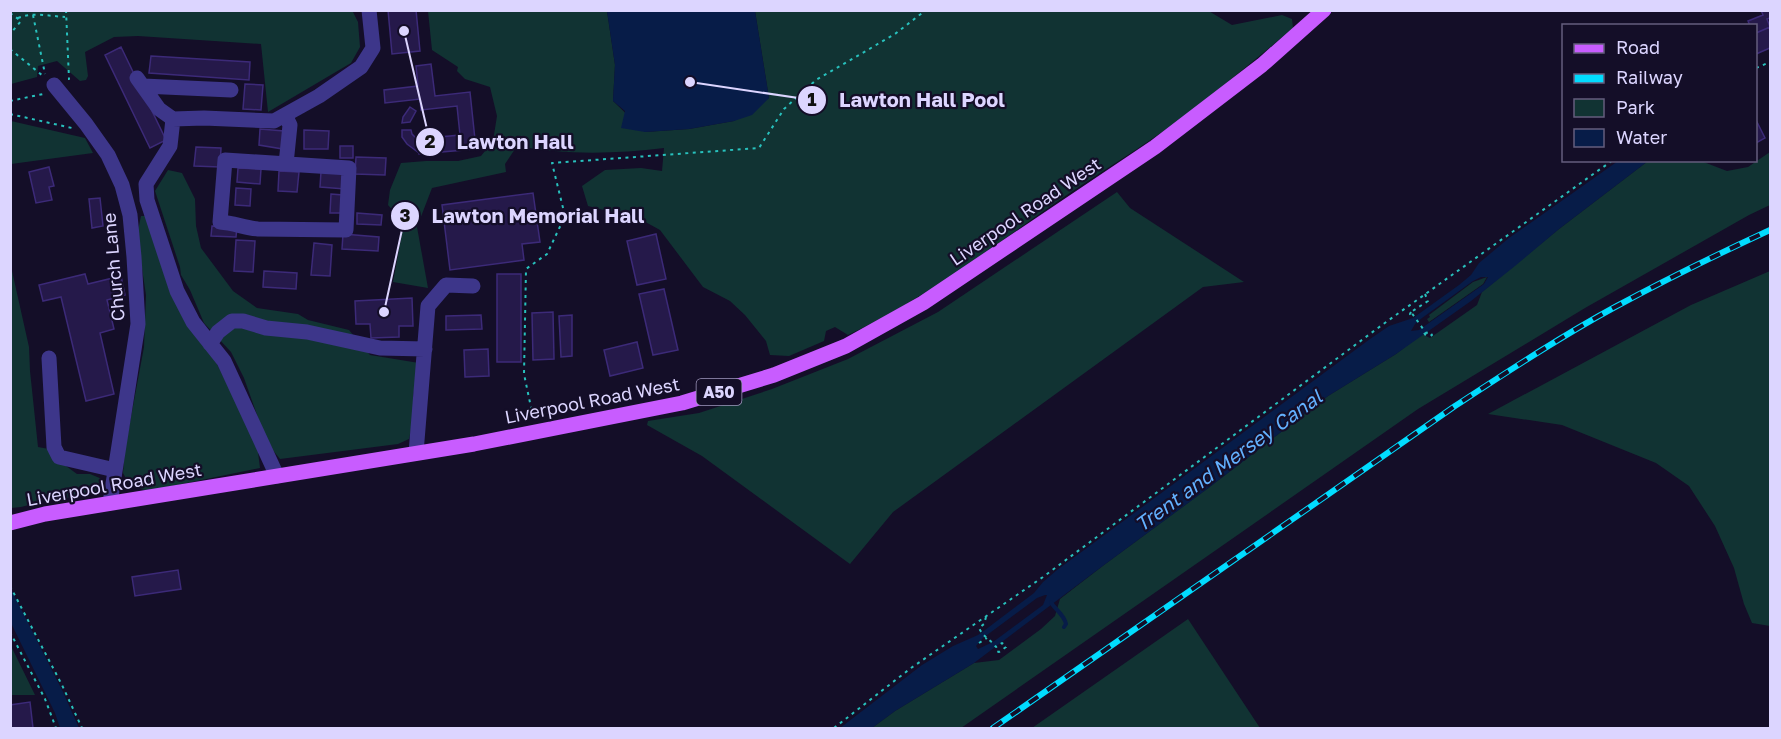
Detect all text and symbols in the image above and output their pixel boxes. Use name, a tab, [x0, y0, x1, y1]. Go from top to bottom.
legend	[1562, 24, 1757, 162]
text: Road	[1616, 36, 1660, 58]
text: Railway	[1616, 66, 1683, 88]
callout: Lawton Hall Pool	[797, 81, 1017, 119]
text: Lawton Hall Pool	[839, 87, 1005, 111]
text: 1	[807, 88, 817, 110]
text: Park	[1616, 96, 1655, 118]
callout: Lawton Hall	[415, 123, 586, 161]
text: Water	[1616, 126, 1667, 148]
text: Lawton Hall	[456, 129, 574, 153]
text: 2	[425, 130, 436, 152]
street label: Liverpool Road West	[945, 152, 1105, 270]
callout: Lawton Memorial Hall	[390, 197, 656, 235]
text: Lawton Memorial Hall	[432, 203, 645, 227]
text: 3	[400, 204, 411, 226]
street label: Church Lane	[97, 212, 129, 322]
street label: Liverpool Road West	[503, 372, 681, 428]
road number: A50	[696, 379, 742, 405]
water label: Trent and Mersey Canal	[1130, 384, 1327, 537]
street label: Liverpool Road West	[25, 458, 203, 510]

